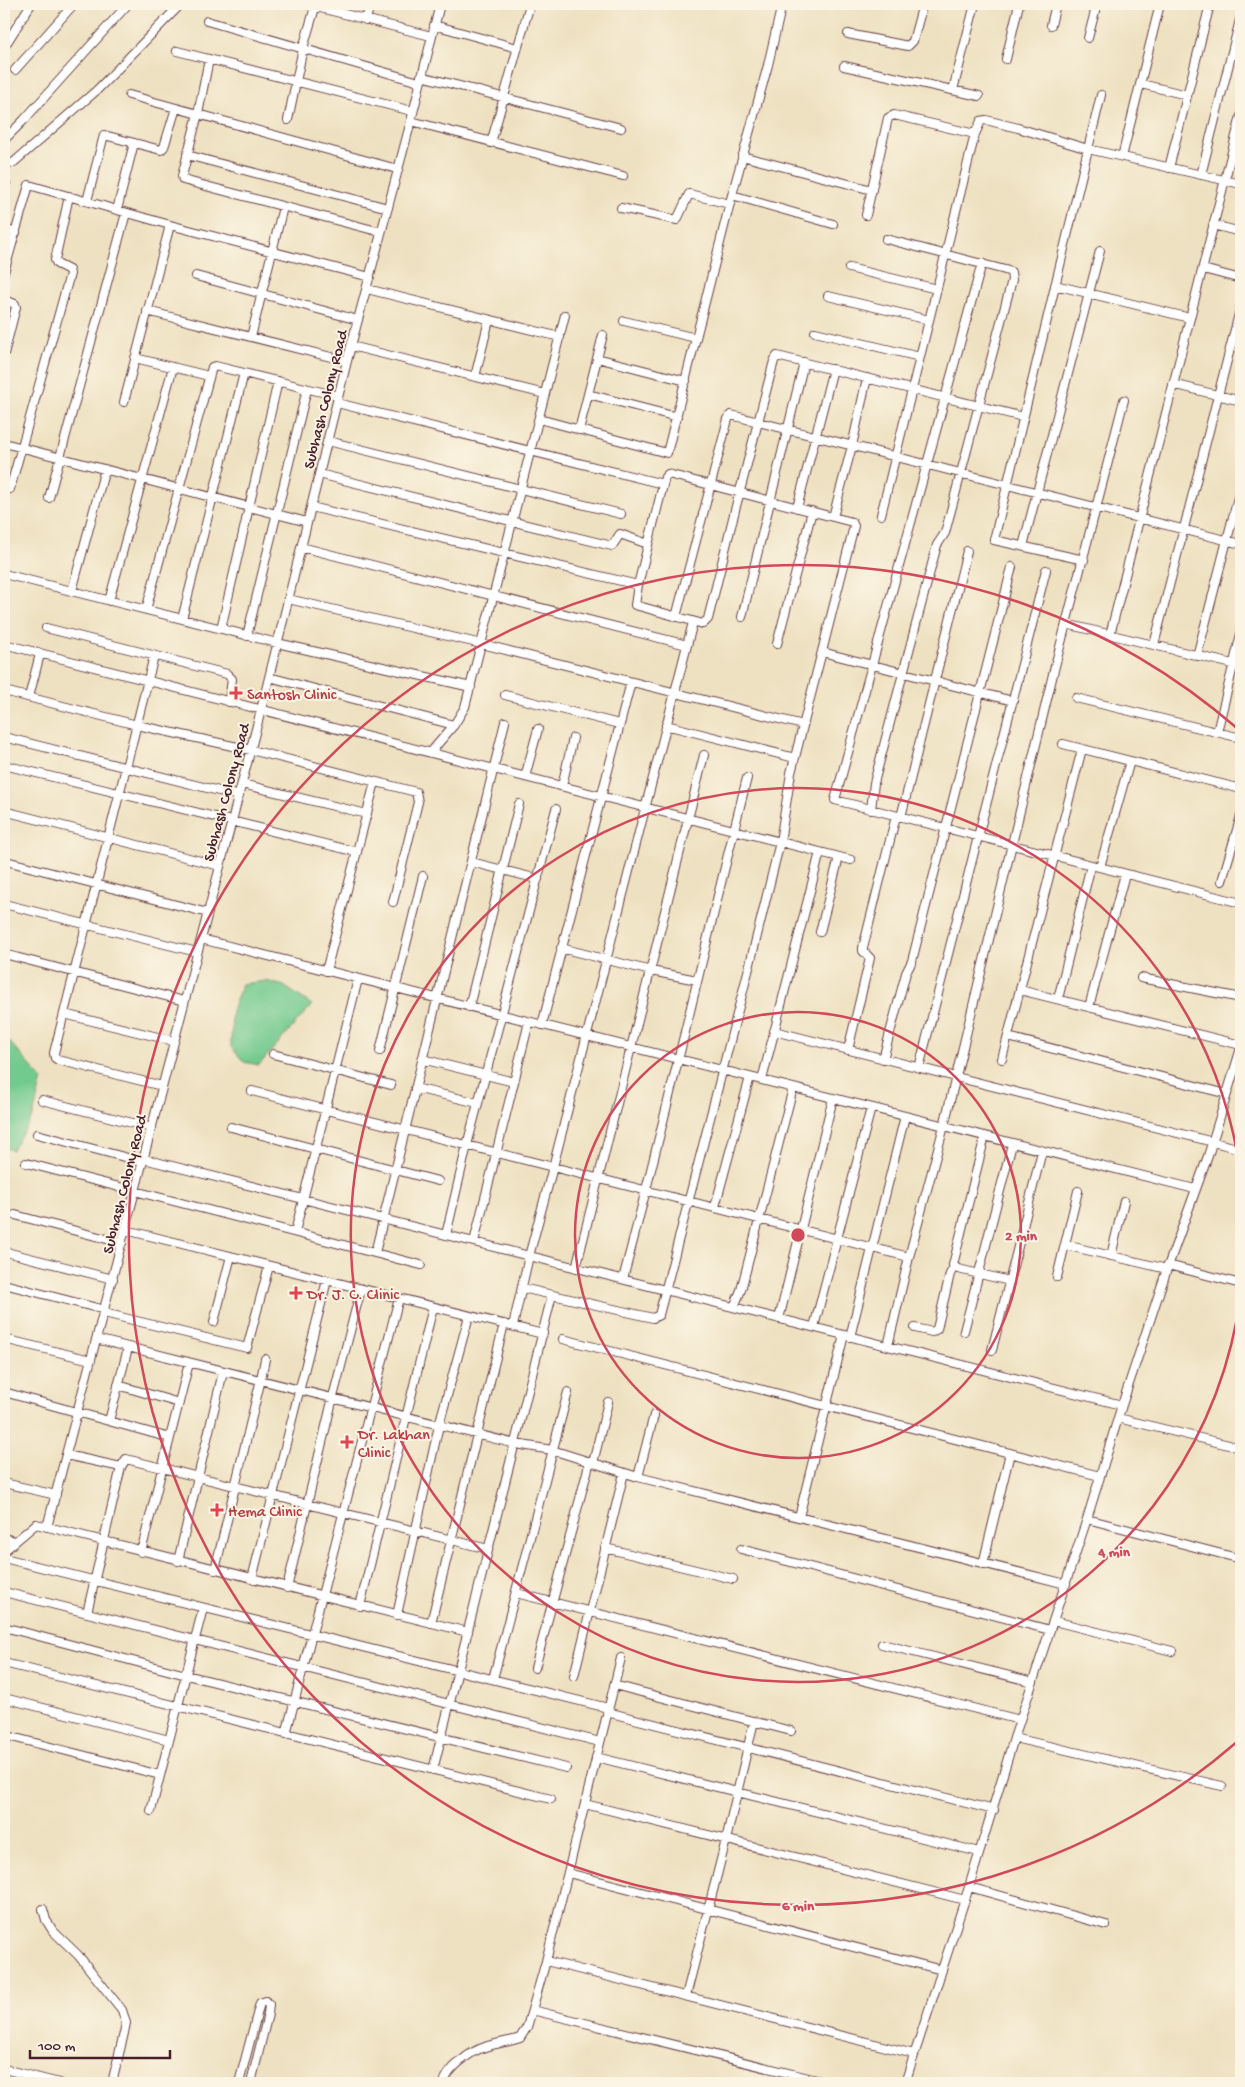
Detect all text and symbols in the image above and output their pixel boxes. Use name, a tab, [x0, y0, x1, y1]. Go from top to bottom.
street label: Subhash Colony Road	[301, 327, 354, 471]
marker: Santosh Clinic	[229, 686, 243, 700]
place label: Santosh Clinic	[247, 687, 337, 706]
street label: Subhash Colony Road	[201, 720, 256, 864]
street label: Subhash Colony Road	[100, 1112, 153, 1256]
centre of rings	[789, 1226, 807, 1244]
text: 2 min	[1005, 1228, 1038, 1246]
marker: Dr. J. C. Clinic	[289, 1286, 303, 1300]
place label: Dr. J. C. Clinic	[306, 1287, 399, 1306]
place label: Dr. Lakhan Clinic	[357, 1427, 430, 1464]
marker: Dr. Lakhan Clinic	[340, 1435, 354, 1449]
marker: Hema Clinic	[210, 1503, 224, 1517]
place label: Hema Clinic	[228, 1504, 302, 1523]
text: 4 min	[1097, 1544, 1131, 1562]
text: 6 min	[782, 1898, 815, 1916]
scale bar	[30, 2027, 170, 2059]
text: 100 m	[37, 2038, 76, 2056]

